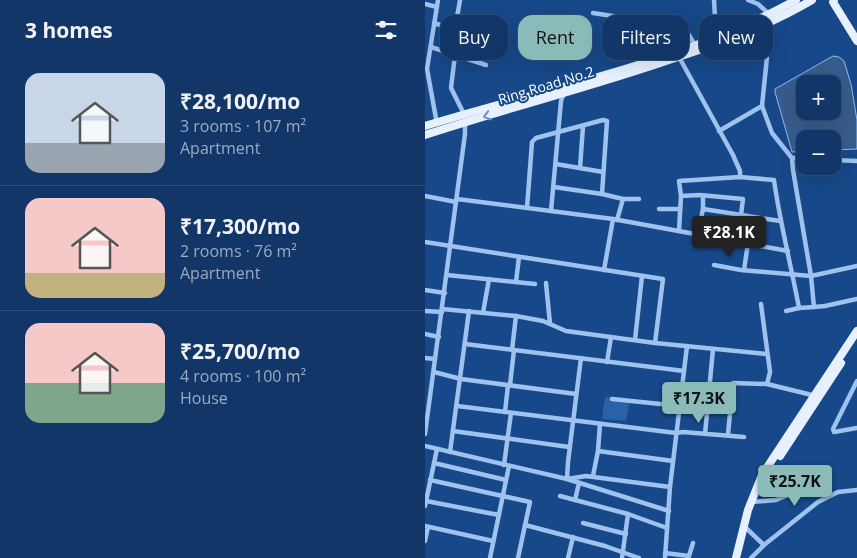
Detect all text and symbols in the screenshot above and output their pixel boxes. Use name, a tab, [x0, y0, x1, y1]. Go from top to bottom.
chip: Buy	[440, 15, 508, 60]
chip: Rent	[518, 15, 592, 60]
chip: Filters	[602, 15, 689, 60]
chip: New	[699, 15, 773, 60]
text: 3 homes	[25, 16, 113, 44]
icon: filters	[372, 16, 400, 44]
street label: Ring Road No.2	[496, 61, 596, 109]
map controls	[796, 75, 841, 175]
button: +	[796, 75, 841, 120]
text: ₹28,100/mo	[180, 87, 300, 115]
icon: home	[65, 93, 125, 153]
one-way arrow	[483, 111, 491, 121]
text: 3 rooms · 107 m²	[180, 115, 306, 137]
button: −	[796, 130, 841, 175]
text: Apartment	[180, 137, 260, 159]
text: ₹17,300/mo	[180, 212, 300, 240]
pin: ₹28.1K	[688, 216, 770, 258]
icon: home	[65, 218, 125, 278]
text: ₹28.1K	[703, 221, 755, 243]
text: 2 rooms · 76 m²	[180, 240, 297, 262]
text: Apartment	[180, 262, 260, 284]
text: ₹25,700/mo	[180, 337, 300, 365]
icon: home	[65, 343, 125, 403]
text: 4 rooms · 100 m²	[180, 365, 306, 387]
pin: ₹17.3K	[658, 382, 740, 424]
text: House	[180, 387, 228, 409]
text: ₹17.3K	[673, 387, 725, 409]
pin: ₹25.7K	[754, 464, 836, 507]
text: ₹25.7K	[769, 470, 821, 492]

